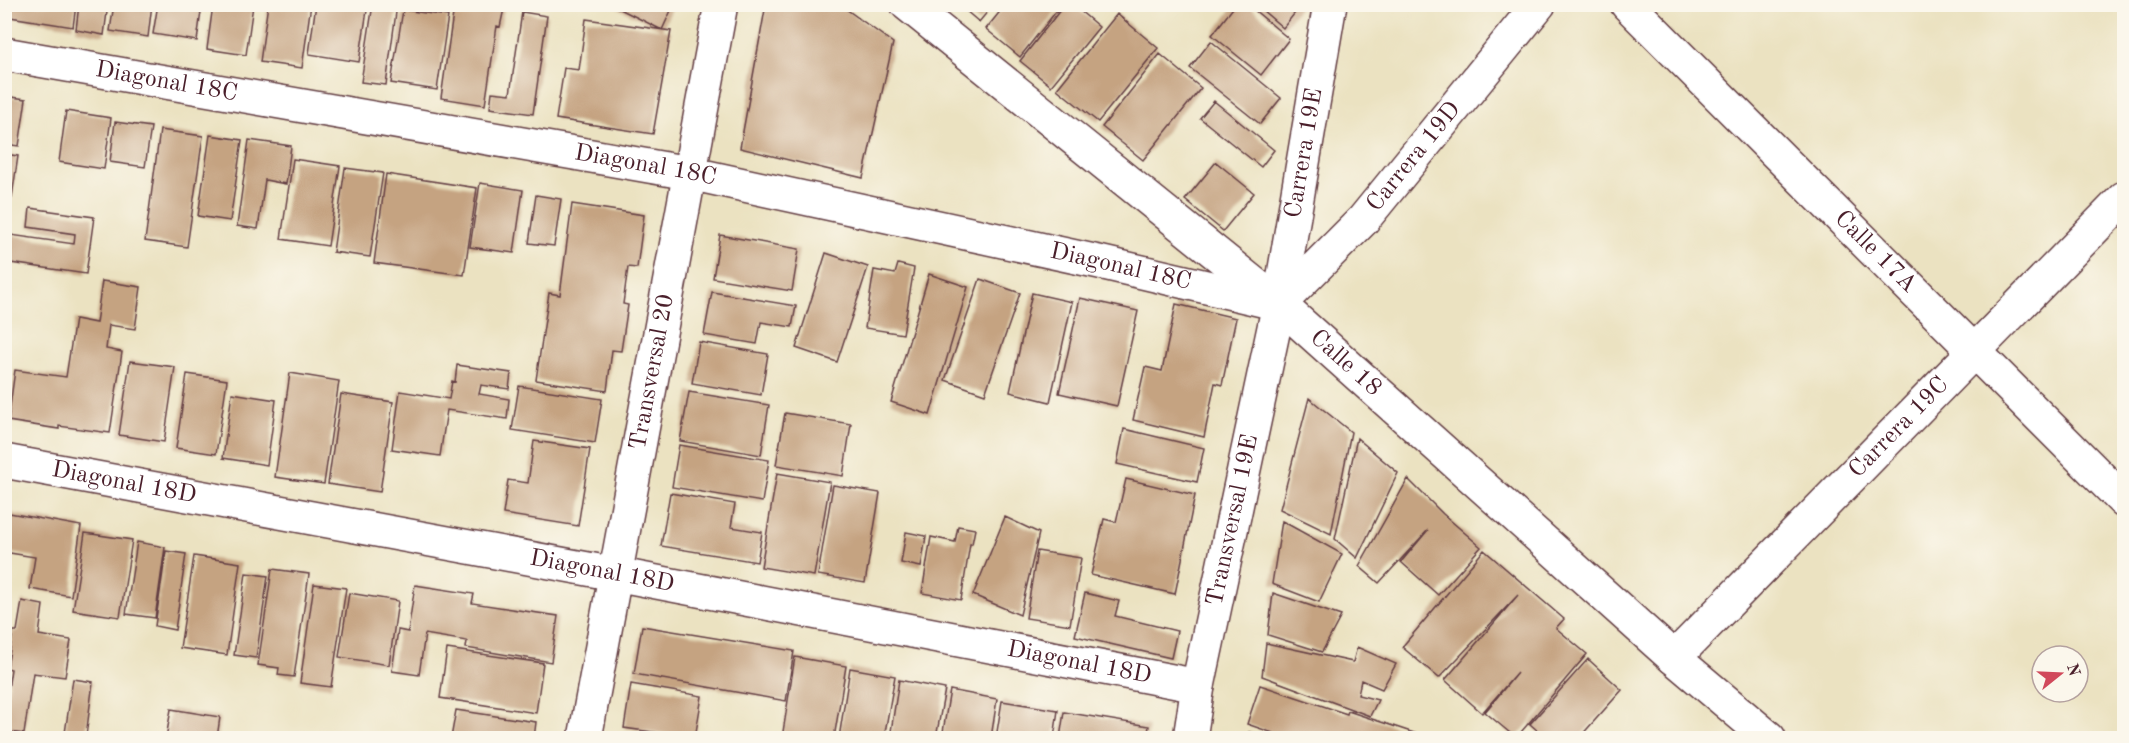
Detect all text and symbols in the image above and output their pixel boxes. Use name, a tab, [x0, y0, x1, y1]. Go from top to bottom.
street label: Diagonal 18C	[94, 58, 240, 106]
street label: Carrera 19E	[1282, 86, 1327, 220]
street label: Carrera 19D	[1363, 98, 1466, 216]
street label: Diagonal 18C	[572, 141, 719, 191]
street label: Calle 17A	[1830, 207, 1921, 298]
street label: Diagonal 18C	[1048, 240, 1193, 295]
street label: Transversal 20	[627, 292, 679, 452]
street label: Calle 18	[1305, 326, 1386, 401]
street label: Carrera 19C	[1845, 373, 1954, 483]
street label: Transversal 19E	[1203, 432, 1263, 608]
street label: Diagonal 18D	[50, 458, 198, 508]
street label: Diagonal 18D	[528, 546, 676, 597]
street label: Diagonal 18D	[1005, 638, 1153, 689]
north arrow	[2030, 644, 2090, 704]
text: N	[2063, 662, 2082, 679]

